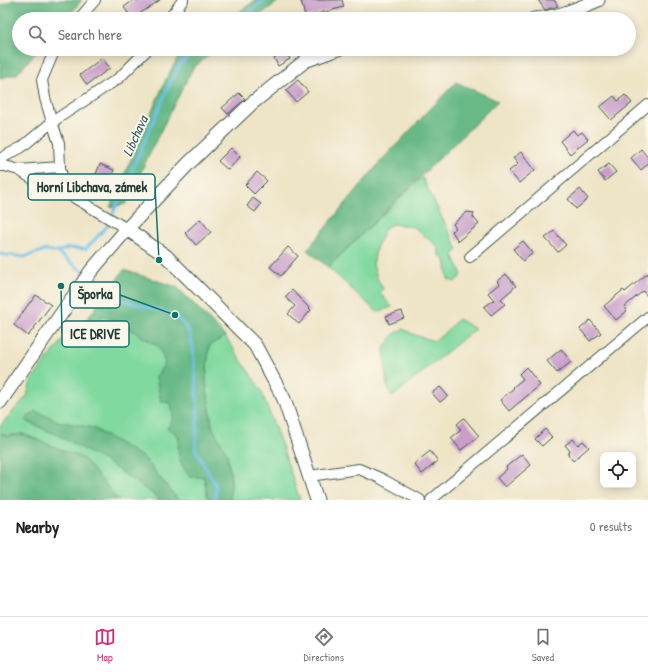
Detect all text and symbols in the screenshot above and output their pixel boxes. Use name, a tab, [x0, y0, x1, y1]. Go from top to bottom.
search box	[12, 12, 636, 56]
icon: search	[26, 23, 48, 45]
text: Search here	[58, 24, 122, 45]
water label: Libchava	[117, 111, 152, 159]
callout: Horní Libchava, zámek	[28, 174, 155, 200]
text: Horní Libchava, zámek	[37, 177, 148, 196]
callout: Šporka	[70, 282, 120, 308]
text: Šporka	[78, 284, 113, 305]
callout: ICE DRIVE	[62, 321, 129, 347]
text: ICE DRIVE	[70, 324, 121, 343]
map controls	[600, 452, 636, 488]
button: locate	[600, 452, 636, 488]
text: Nearby	[16, 515, 59, 538]
text: 0 results	[590, 517, 632, 535]
tab: Map	[94, 626, 116, 664]
tab: Directions	[304, 626, 344, 664]
tab: Saved	[532, 626, 554, 664]

